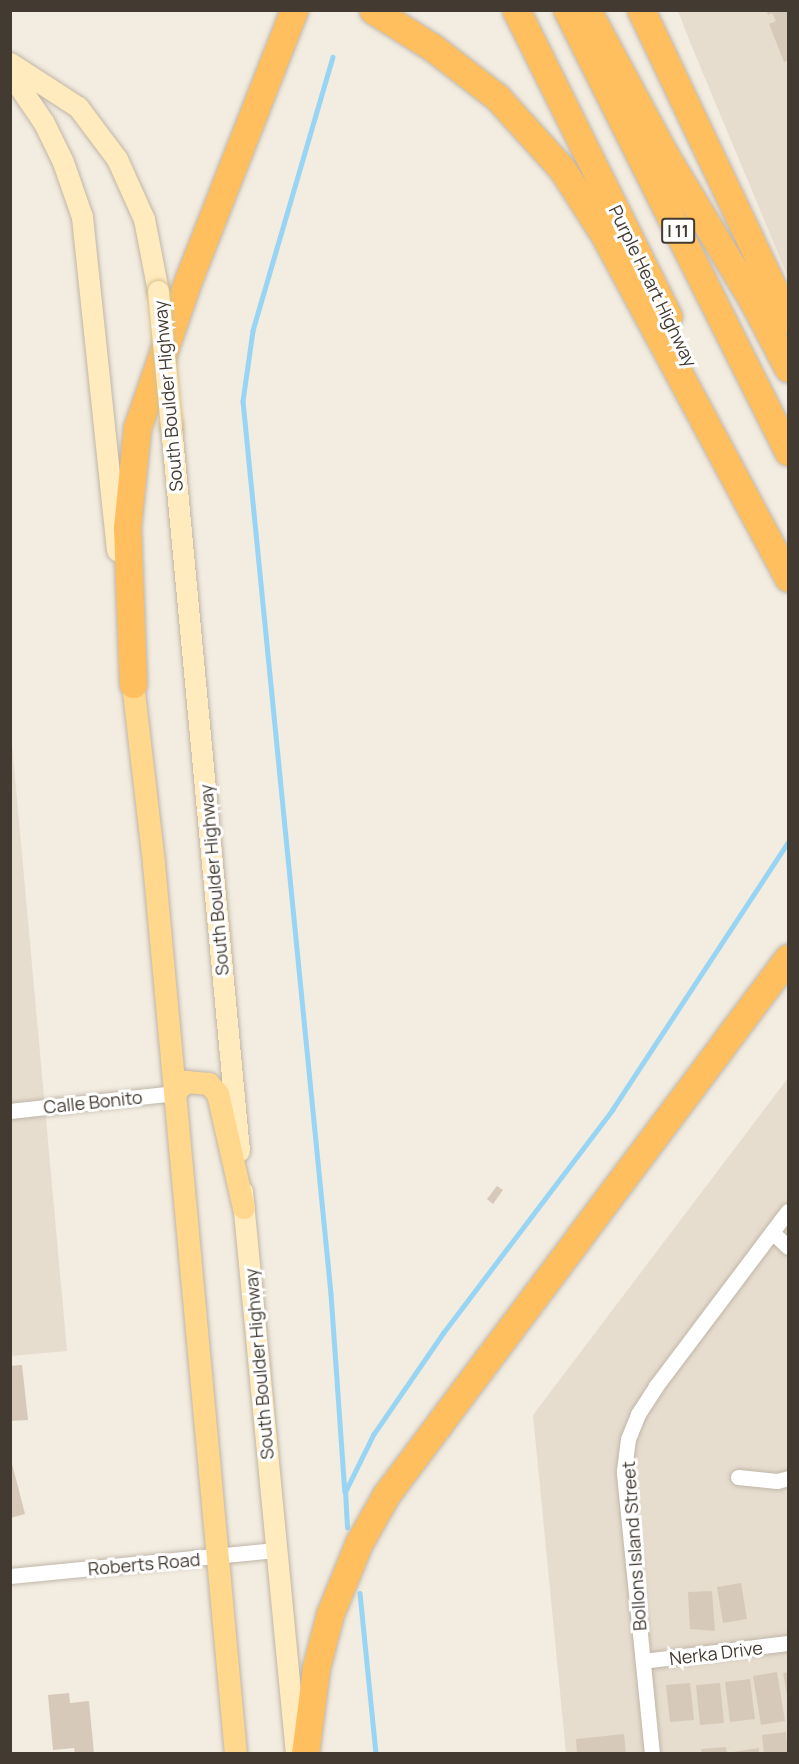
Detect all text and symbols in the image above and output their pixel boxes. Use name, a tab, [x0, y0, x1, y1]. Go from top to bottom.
street label: Purple Heart Highway	[604, 202, 702, 370]
road number: I 11	[660, 218, 696, 244]
street label: South Boulder Highway	[149, 299, 187, 493]
street label: South Boulder Highway	[195, 783, 233, 977]
street label: Calle Bonito	[42, 1086, 144, 1118]
street label: South Boulder Highway	[240, 1267, 278, 1461]
street label: Bollons Island Street	[617, 1460, 651, 1632]
street label: Roberts Road	[87, 1548, 201, 1580]
street label: Nerka Drive	[668, 1637, 764, 1669]

